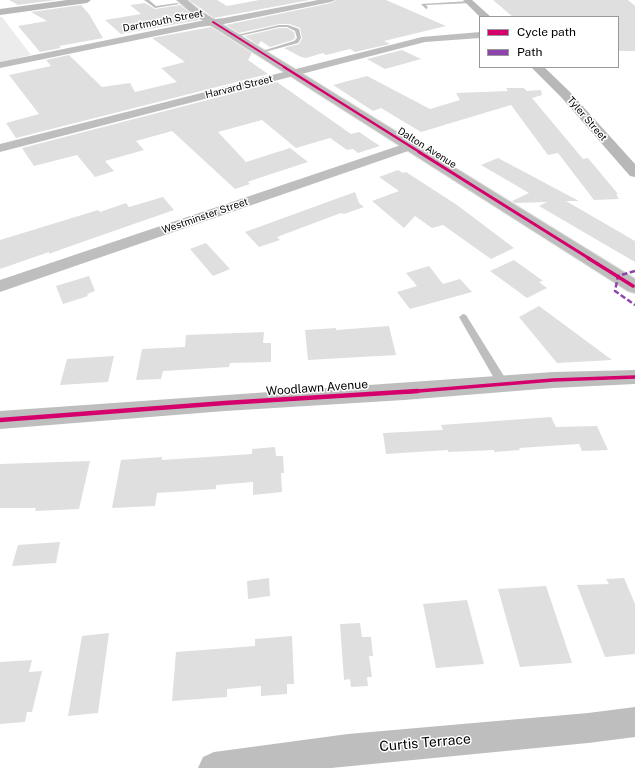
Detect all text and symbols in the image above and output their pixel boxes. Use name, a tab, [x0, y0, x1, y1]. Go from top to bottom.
street label: Dartmouth Street	[122, 7, 204, 35]
legend	[479, 16, 619, 68]
text: Cycle path	[517, 25, 576, 39]
text: Path	[517, 45, 543, 59]
street label: Harvard Street	[204, 73, 274, 101]
street label: Tyler Street	[564, 94, 610, 144]
street label: Dalton Avenue	[395, 125, 459, 171]
street label: Westminster Street	[160, 196, 250, 236]
street label: Woodlawn Avenue	[266, 377, 368, 399]
street label: Curtis Terrace	[379, 731, 471, 755]

